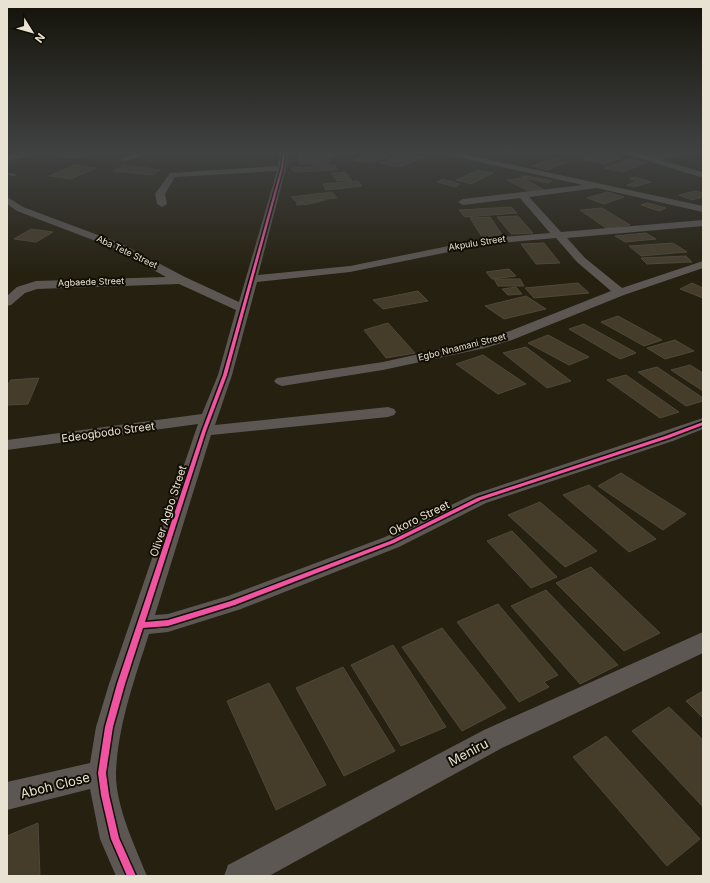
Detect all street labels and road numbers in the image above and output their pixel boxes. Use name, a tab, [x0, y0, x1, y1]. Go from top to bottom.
street label: Aba Tete Street	[95, 233, 159, 270]
street label: Akpulu Street	[448, 233, 506, 252]
street label: Agbaede Street	[58, 275, 124, 288]
street label: Egbo Nnamani Street	[417, 330, 507, 363]
street label: Edeogbodo Street	[61, 418, 156, 445]
street label: Oliver Agbo Street	[147, 463, 189, 558]
street label: Okoro Street	[387, 497, 452, 539]
street label: Meniru	[445, 735, 491, 769]
street label: Aboh Close	[19, 769, 91, 801]

